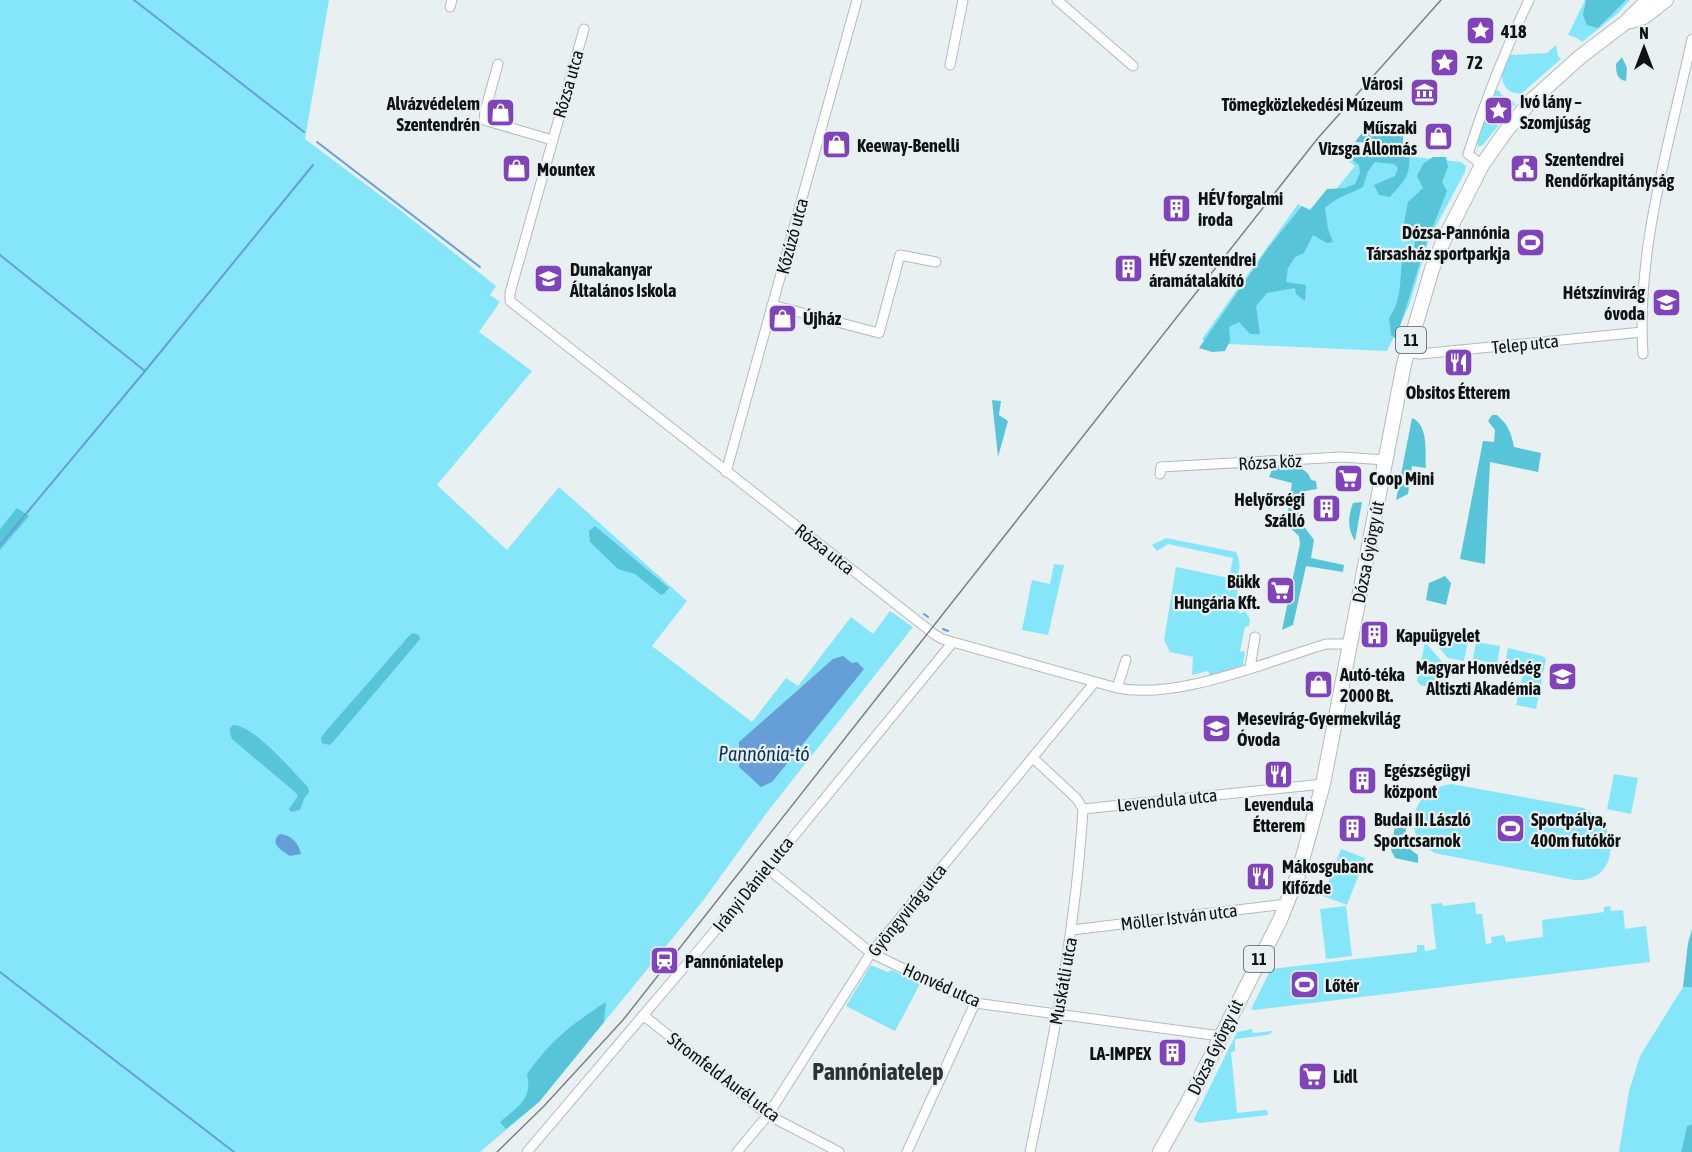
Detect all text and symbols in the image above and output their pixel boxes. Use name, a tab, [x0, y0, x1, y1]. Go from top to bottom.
place icon: 418	[1464, 15, 1496, 47]
north arrow	[1614, 18, 1674, 78]
place label: 418	[1500, 21, 1527, 42]
text: N	[1639, 24, 1649, 42]
place icon: 72	[1429, 46, 1461, 78]
street label: Rózsa utca	[548, 48, 588, 120]
place label: 72	[1466, 52, 1483, 73]
place label: Városi Tömegközlekedési Múzeum	[1222, 73, 1403, 115]
museum icon: Városi Tömegközlekedési Múzeum	[1408, 77, 1440, 109]
place label: Ivó lány – Szomjúság	[1520, 91, 1591, 133]
place label: Alvázvédelem Szentendrén	[386, 93, 480, 135]
place icon: Ivó lány – Szomjúság	[1483, 95, 1515, 127]
shop icon: Alvázvédelem Szentendrén	[485, 97, 517, 129]
place label: Műszaki Vizsga Állomás	[1318, 117, 1418, 159]
shop icon: Műszaki Vizsga Állomás	[1422, 121, 1454, 153]
shop icon: Keeway-Benelli	[820, 129, 852, 161]
place label: Keeway-Benelli	[857, 135, 960, 156]
place label: Szentendrei Rendőrkapitányság	[1545, 149, 1675, 191]
shop icon: Mountex	[500, 153, 532, 185]
public building icon: Szentendrei Rendőrkapitányság	[1508, 153, 1540, 185]
place label: Mountex	[537, 159, 596, 180]
place label: HÉV forgalmi iroda	[1198, 188, 1283, 230]
building icon: HÉV forgalmi iroda	[1161, 192, 1193, 224]
street label: Kőzúzó utca	[772, 196, 812, 276]
place label: Dózsa-Pannónia Társasház sportparkja	[1366, 222, 1510, 264]
sports icon: Dózsa-Pannónia Társasház sportparkja	[1515, 226, 1547, 258]
place label: HÉV szentendrei áramátalakító	[1149, 249, 1256, 291]
building icon: HÉV szentendrei áramátalakító	[1112, 253, 1144, 285]
place label: Dunakanyar Általános Iskola	[569, 259, 676, 301]
school or university icon: Dunakanyar Általános Iskola	[533, 263, 565, 295]
place label: Hétszínvirág óvoda	[1563, 282, 1645, 324]
school or university icon: Hétszínvirág óvoda	[1650, 286, 1682, 318]
shop icon: Újház	[766, 302, 798, 334]
place label: Újház	[803, 308, 842, 329]
road number: 11	[1396, 327, 1426, 353]
street label: Telep utca	[1490, 330, 1560, 358]
restaurant icon: Obsitos Étterem	[1442, 347, 1474, 379]
place label: Obsitos Étterem	[1406, 382, 1510, 403]
street label: Rózsa köz	[1238, 450, 1303, 474]
supermarket icon: Coop Mini	[1332, 462, 1364, 494]
place label: Coop Mini	[1369, 468, 1434, 489]
place label: Helyőrségi Szálló	[1234, 489, 1305, 531]
building icon: Helyőrségi Szálló	[1310, 493, 1342, 525]
street label: Dózsa György út	[1348, 499, 1388, 605]
street label: Rózsa utca	[791, 519, 859, 579]
place label: Bükk Hungária Kft.	[1174, 571, 1261, 613]
supermarket icon: Bükk Hungária Kft.	[1265, 575, 1297, 607]
building icon: Kapuügyelet	[1359, 619, 1391, 651]
place label: Kapuügyelet	[1396, 625, 1481, 646]
place label: Magyar Honvédség Altiszti Akadémia	[1416, 657, 1541, 699]
school or university icon: Magyar Honvédség Altiszti Akadémia	[1546, 661, 1578, 693]
place label: Autó-téka 2000 Bt.	[1339, 664, 1405, 706]
shop icon: Autó-téka 2000 Bt.	[1303, 668, 1335, 700]
place label: Mesevirág-Gyermekvilág Óvoda	[1237, 708, 1401, 750]
school or university icon: Mesevirág-Gyermekvilág Óvoda	[1200, 712, 1232, 744]
water label: Pannónia-tó	[718, 742, 810, 765]
restaurant icon: Levendula Étterem	[1263, 759, 1295, 791]
place label: Egészségügyi központ	[1384, 760, 1470, 802]
building icon: Egészségügyi központ	[1347, 764, 1379, 796]
street label: Levendula utca	[1116, 784, 1218, 816]
place label: Levendula Étterem	[1244, 794, 1314, 836]
place label: Budai II. László Sportcsarnok	[1374, 809, 1471, 851]
place label: Sportpálya, 400m futókör	[1530, 809, 1621, 851]
building icon: Budai II. László Sportcsarnok	[1337, 813, 1369, 845]
sports icon: Sportpálya, 400m futókör	[1494, 813, 1526, 845]
street label: Irányi Dániel utca	[708, 832, 798, 936]
place label: Mákosgubanc Kifőzde	[1282, 856, 1374, 898]
street label: Gyöngyvirág utca	[863, 860, 951, 960]
restaurant icon: Mákosgubanc Kifőzde	[1245, 860, 1277, 892]
street label: Möller István utca	[1119, 899, 1239, 935]
street label: Muskátli utca	[1045, 936, 1081, 1026]
station icon: Pannóniatelep	[648, 945, 680, 977]
road number: 11	[1244, 946, 1274, 972]
place label: Pannóniatelep	[685, 951, 783, 972]
street label: Honvéd utca	[900, 959, 984, 1011]
sports icon: Lőtér	[1288, 969, 1320, 1001]
place label: Lőtér	[1325, 975, 1360, 996]
street label: Dózsa György út	[1183, 996, 1247, 1098]
street label: Stromfeld Aurél utca	[664, 1028, 784, 1126]
building icon: LA-IMPEX	[1156, 1037, 1188, 1069]
place label: LA-IMPEX	[1089, 1043, 1152, 1064]
district label: Pannóniatelep	[812, 1058, 944, 1085]
supermarket icon: Lidl	[1296, 1060, 1328, 1092]
place label: Lidl	[1333, 1066, 1358, 1087]

